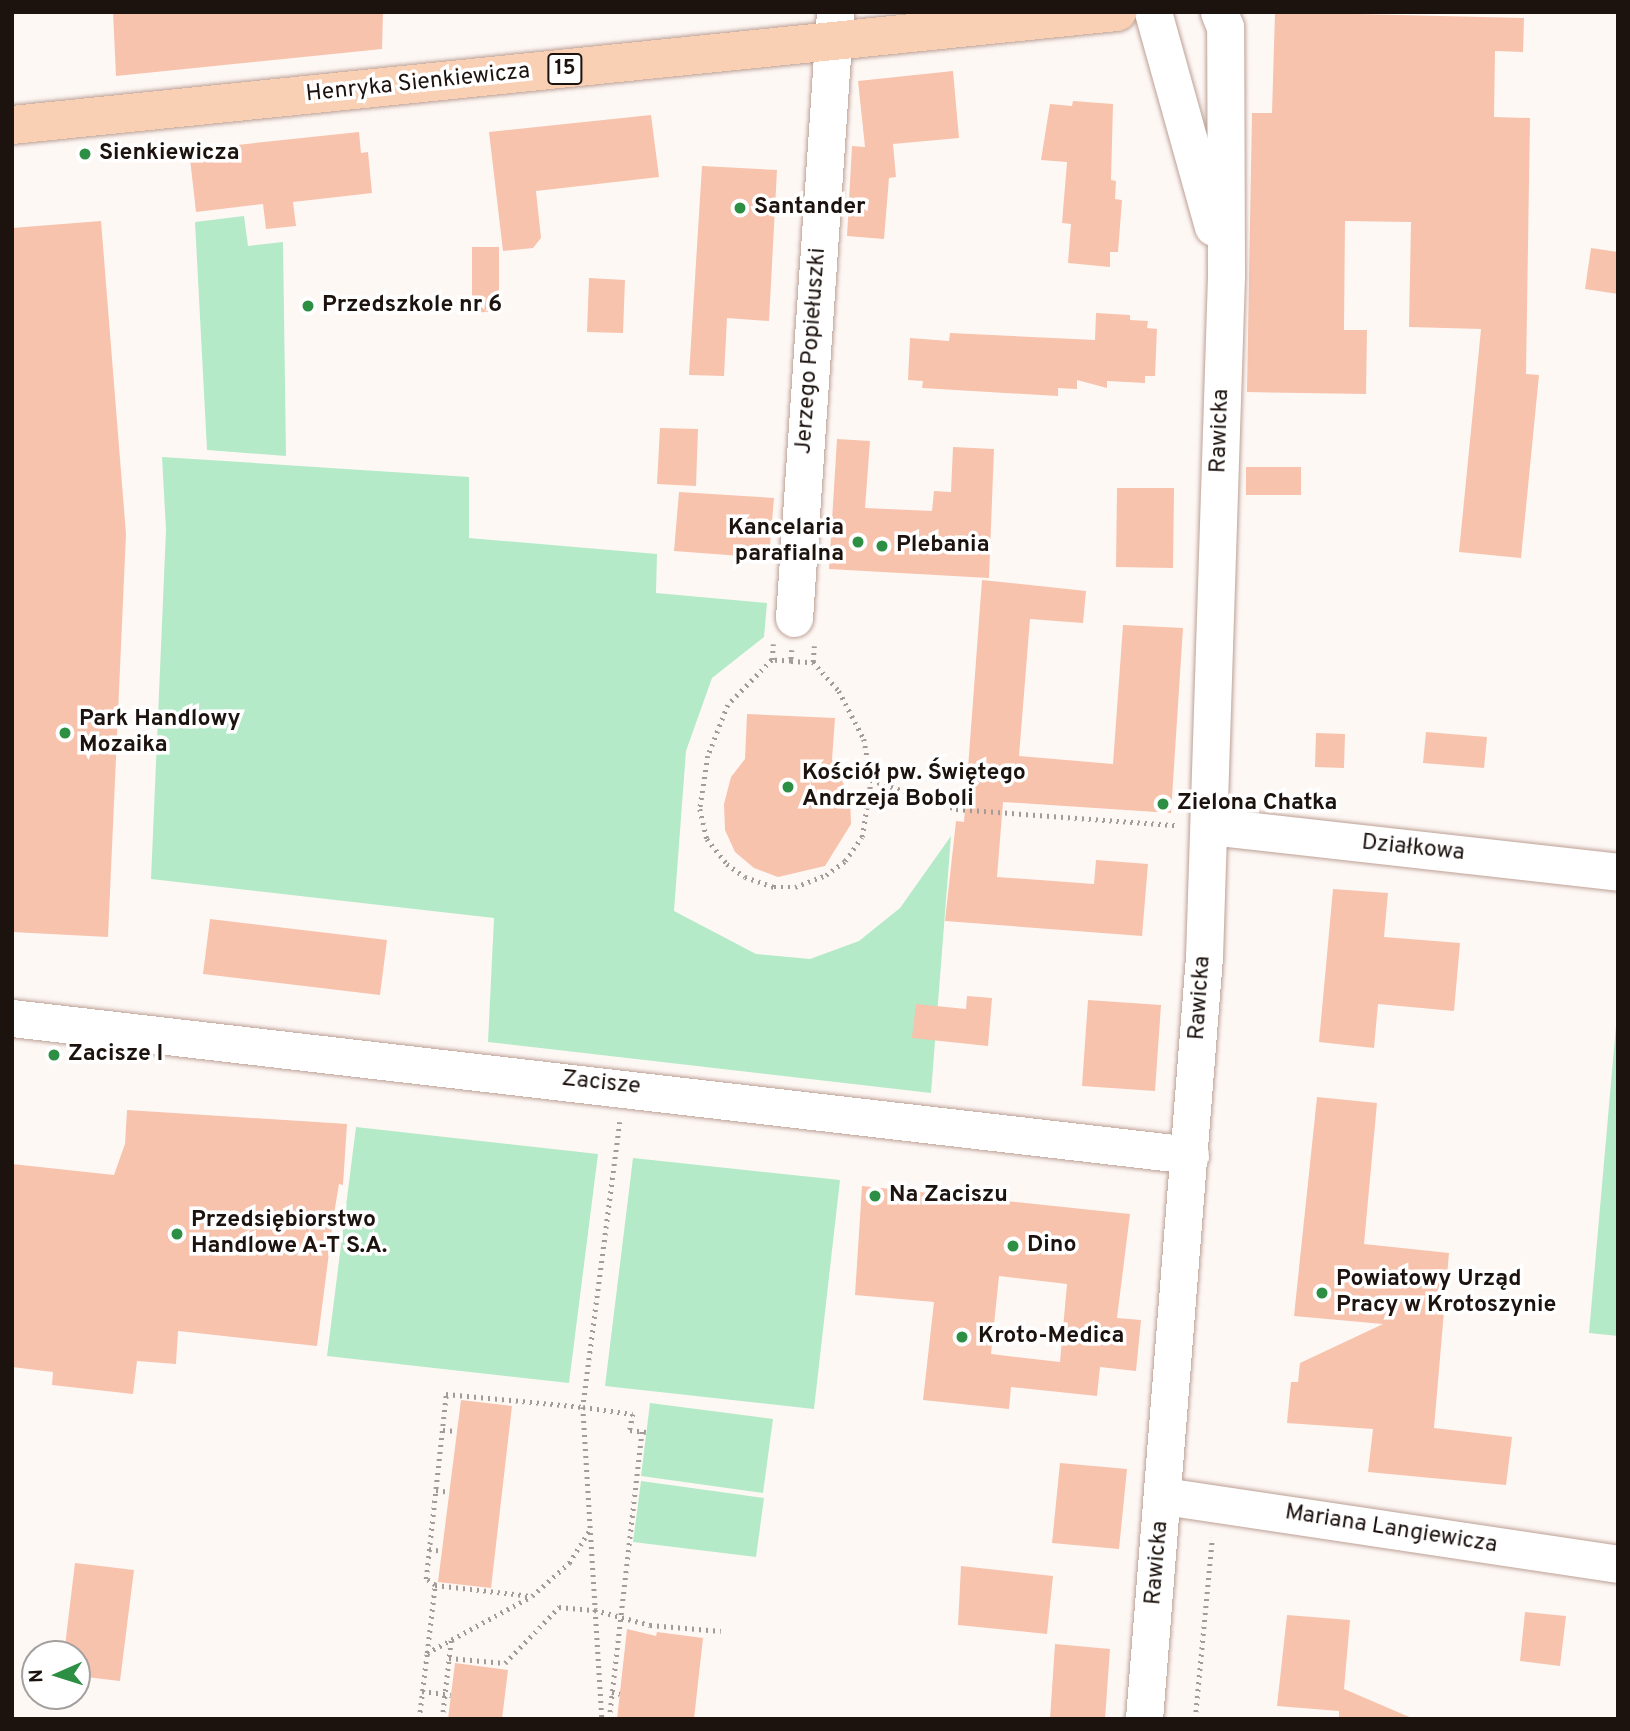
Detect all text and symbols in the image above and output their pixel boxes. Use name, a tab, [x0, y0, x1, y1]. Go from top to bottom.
road number: 15	[546, 52, 584, 86]
street label: Henryka Sienkiewicza	[305, 59, 531, 109]
place label: Sienkiewicza	[99, 140, 239, 168]
marker: Sienkiewicza	[77, 146, 93, 162]
place label: Santander	[754, 194, 866, 222]
marker: Santander	[732, 200, 748, 216]
street label: Jerzego Popiełuszki	[791, 247, 833, 455]
place label: Przedszkole nr 6	[322, 292, 502, 320]
marker: Przedszkole nr 6	[300, 298, 316, 314]
street label: Rawicka	[1206, 388, 1236, 474]
place label: Kancelaria parafialna	[728, 515, 844, 569]
place label: Plebania	[896, 532, 989, 560]
marker: Kancelaria parafialna	[850, 534, 866, 550]
marker: Plebania	[874, 538, 890, 554]
place label: Park Handlowy Mozaika	[79, 706, 241, 760]
marker: Park Handlowy Mozaika	[57, 725, 73, 741]
place label: Kościół pw. Świętego Andrzeja Boboli	[802, 760, 1026, 814]
marker: Kościół pw. Świętego Andrzeja Boboli	[780, 779, 796, 795]
place label: Zielona Chatka	[1177, 790, 1337, 818]
marker: Zielona Chatka	[1155, 796, 1171, 812]
street label: Działkowa	[1360, 830, 1466, 868]
street label: Rawicka	[1184, 955, 1218, 1041]
place label: Zacisze I	[68, 1041, 163, 1069]
marker: Zacisze I	[46, 1047, 62, 1063]
street label: Zacisze	[560, 1066, 642, 1102]
place label: Na Zaciszu	[889, 1182, 1008, 1210]
marker: Na Zaciszu	[867, 1188, 883, 1204]
place label: Przedsiębiorstwo Handlowe A-T S.A.	[191, 1207, 388, 1261]
marker: Przedsiębiorstwo Handlowe A-T S.A.	[169, 1226, 185, 1242]
place label: Dino	[1027, 1232, 1077, 1260]
marker: Dino	[1005, 1238, 1021, 1254]
place label: Powiatowy Urząd Pracy w Krotoszynie	[1336, 1266, 1556, 1320]
marker: Powiatowy Urząd Pracy w Krotoszynie	[1314, 1285, 1330, 1301]
place label: Kroto-Medica	[978, 1323, 1124, 1351]
marker: Kroto-Medica	[952, 1327, 972, 1347]
street label: Mariana Langiewicza	[1283, 1500, 1499, 1560]
street label: Rawicka	[1141, 1520, 1175, 1606]
north arrow	[21, 1640, 91, 1710]
text: N	[25, 1669, 49, 1683]

